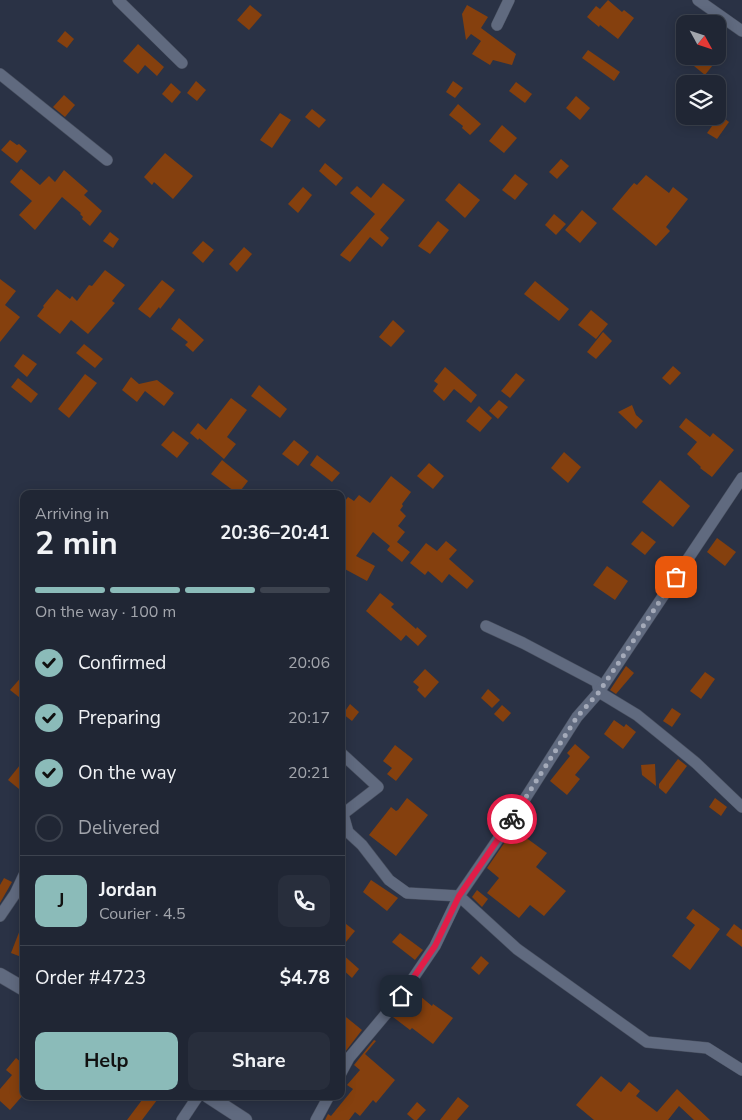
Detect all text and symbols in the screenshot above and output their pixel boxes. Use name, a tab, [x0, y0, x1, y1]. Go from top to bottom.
north arrow	[676, 15, 726, 65]
map controls	[676, 15, 726, 125]
button: layers	[676, 75, 726, 125]
text: Arriving in	[35, 503, 109, 525]
text: 20:36–20:41	[220, 520, 330, 546]
text: 2 min	[35, 522, 118, 565]
pin	[655, 556, 697, 598]
icon: bag	[662, 563, 690, 591]
text: On the way · 100 m	[35, 601, 176, 623]
icon: check	[35, 649, 63, 677]
text: Confirmed	[78, 650, 166, 676]
text: 20:06	[288, 652, 330, 674]
icon: check	[35, 704, 63, 732]
text: Preparing	[78, 705, 161, 731]
text: 20:17	[288, 707, 330, 729]
icon: check	[35, 759, 63, 787]
text: On the way	[78, 760, 176, 786]
text: 20:21	[288, 762, 330, 784]
courier	[487, 794, 537, 844]
icon: bike	[498, 805, 526, 833]
text: Delivered	[78, 815, 160, 841]
button: phone	[278, 875, 330, 927]
text: Jordan	[99, 877, 157, 903]
text: J	[58, 888, 64, 914]
text: Courier · 4.5	[99, 903, 185, 925]
text: Order #4723	[35, 965, 146, 991]
text: $4.78	[280, 965, 330, 991]
pin	[380, 975, 422, 1017]
icon: home	[387, 982, 415, 1010]
button: Help	[35, 1032, 178, 1090]
button: Share	[188, 1032, 330, 1090]

